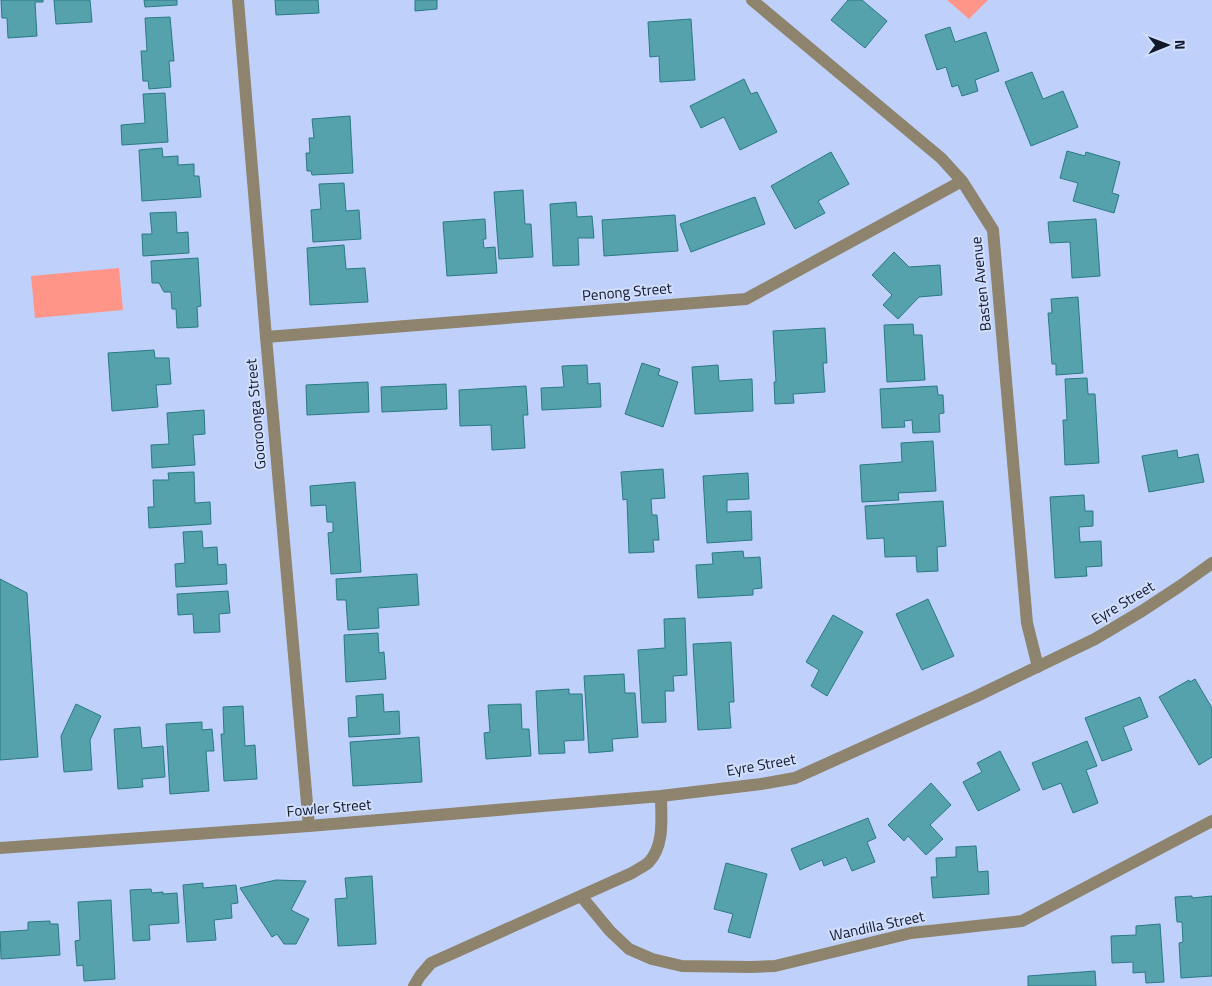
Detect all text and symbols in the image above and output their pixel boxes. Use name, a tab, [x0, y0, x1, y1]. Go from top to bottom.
north arrow	[1142, 20, 1192, 70]
text: N	[1170, 40, 1191, 50]
street label: Basten Avenue	[964, 236, 997, 332]
street label: Penong Street	[581, 276, 674, 307]
street label: Gooroonga Street	[239, 357, 272, 470]
street label: Eyre Street	[1087, 574, 1159, 630]
street label: Eyre Street	[724, 747, 798, 782]
street label: Fowler Street	[286, 792, 373, 823]
street label: Wandilla Street	[827, 904, 927, 947]

